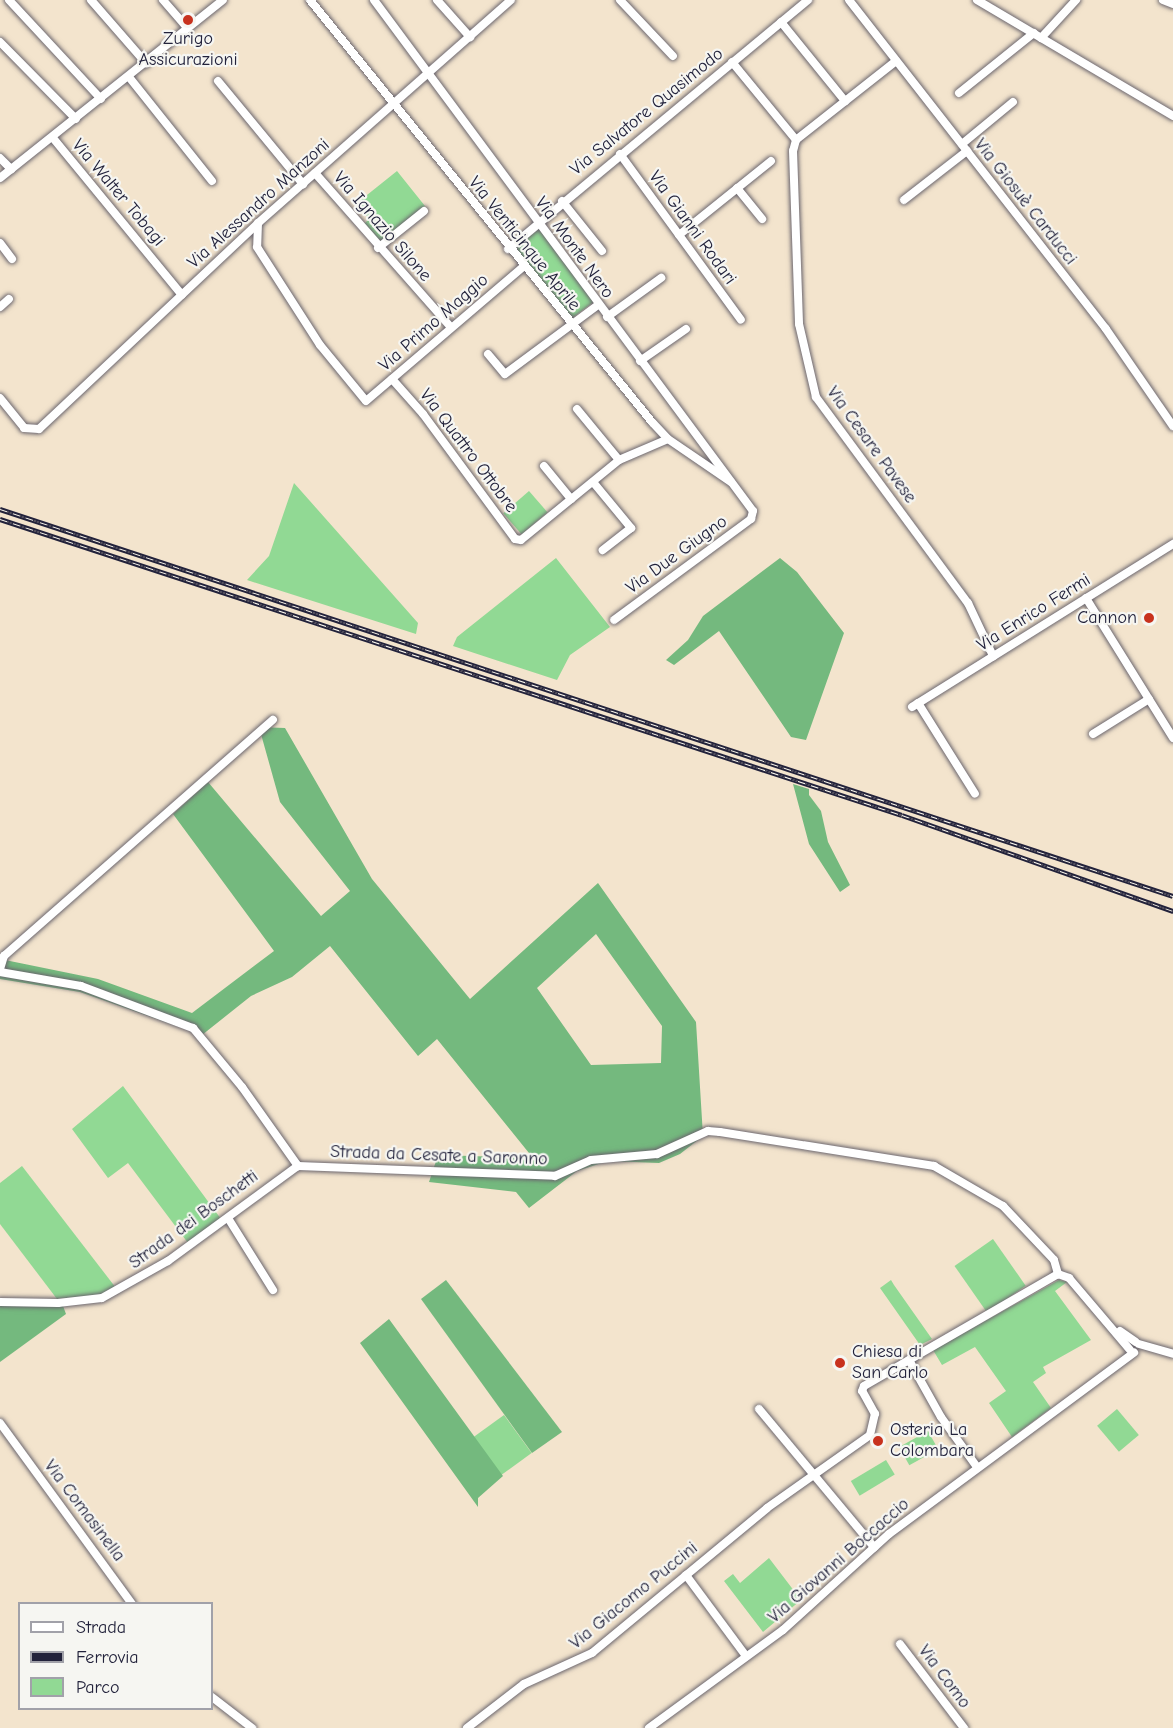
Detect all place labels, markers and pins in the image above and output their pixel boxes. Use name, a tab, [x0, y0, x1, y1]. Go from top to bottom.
marker: Zurigo Assicurazioni	[181, 13, 195, 27]
place label: Zurigo Assicurazioni	[139, 29, 237, 72]
place label: Cannon	[1077, 607, 1137, 629]
marker: Cannon	[1142, 611, 1156, 625]
place label: Chiesa di San Carlo	[852, 1342, 928, 1384]
marker: Chiesa di San Carlo	[833, 1356, 847, 1370]
place label: Osteria La Colombara	[890, 1420, 974, 1462]
marker: Osteria La Colombara	[871, 1434, 885, 1448]

